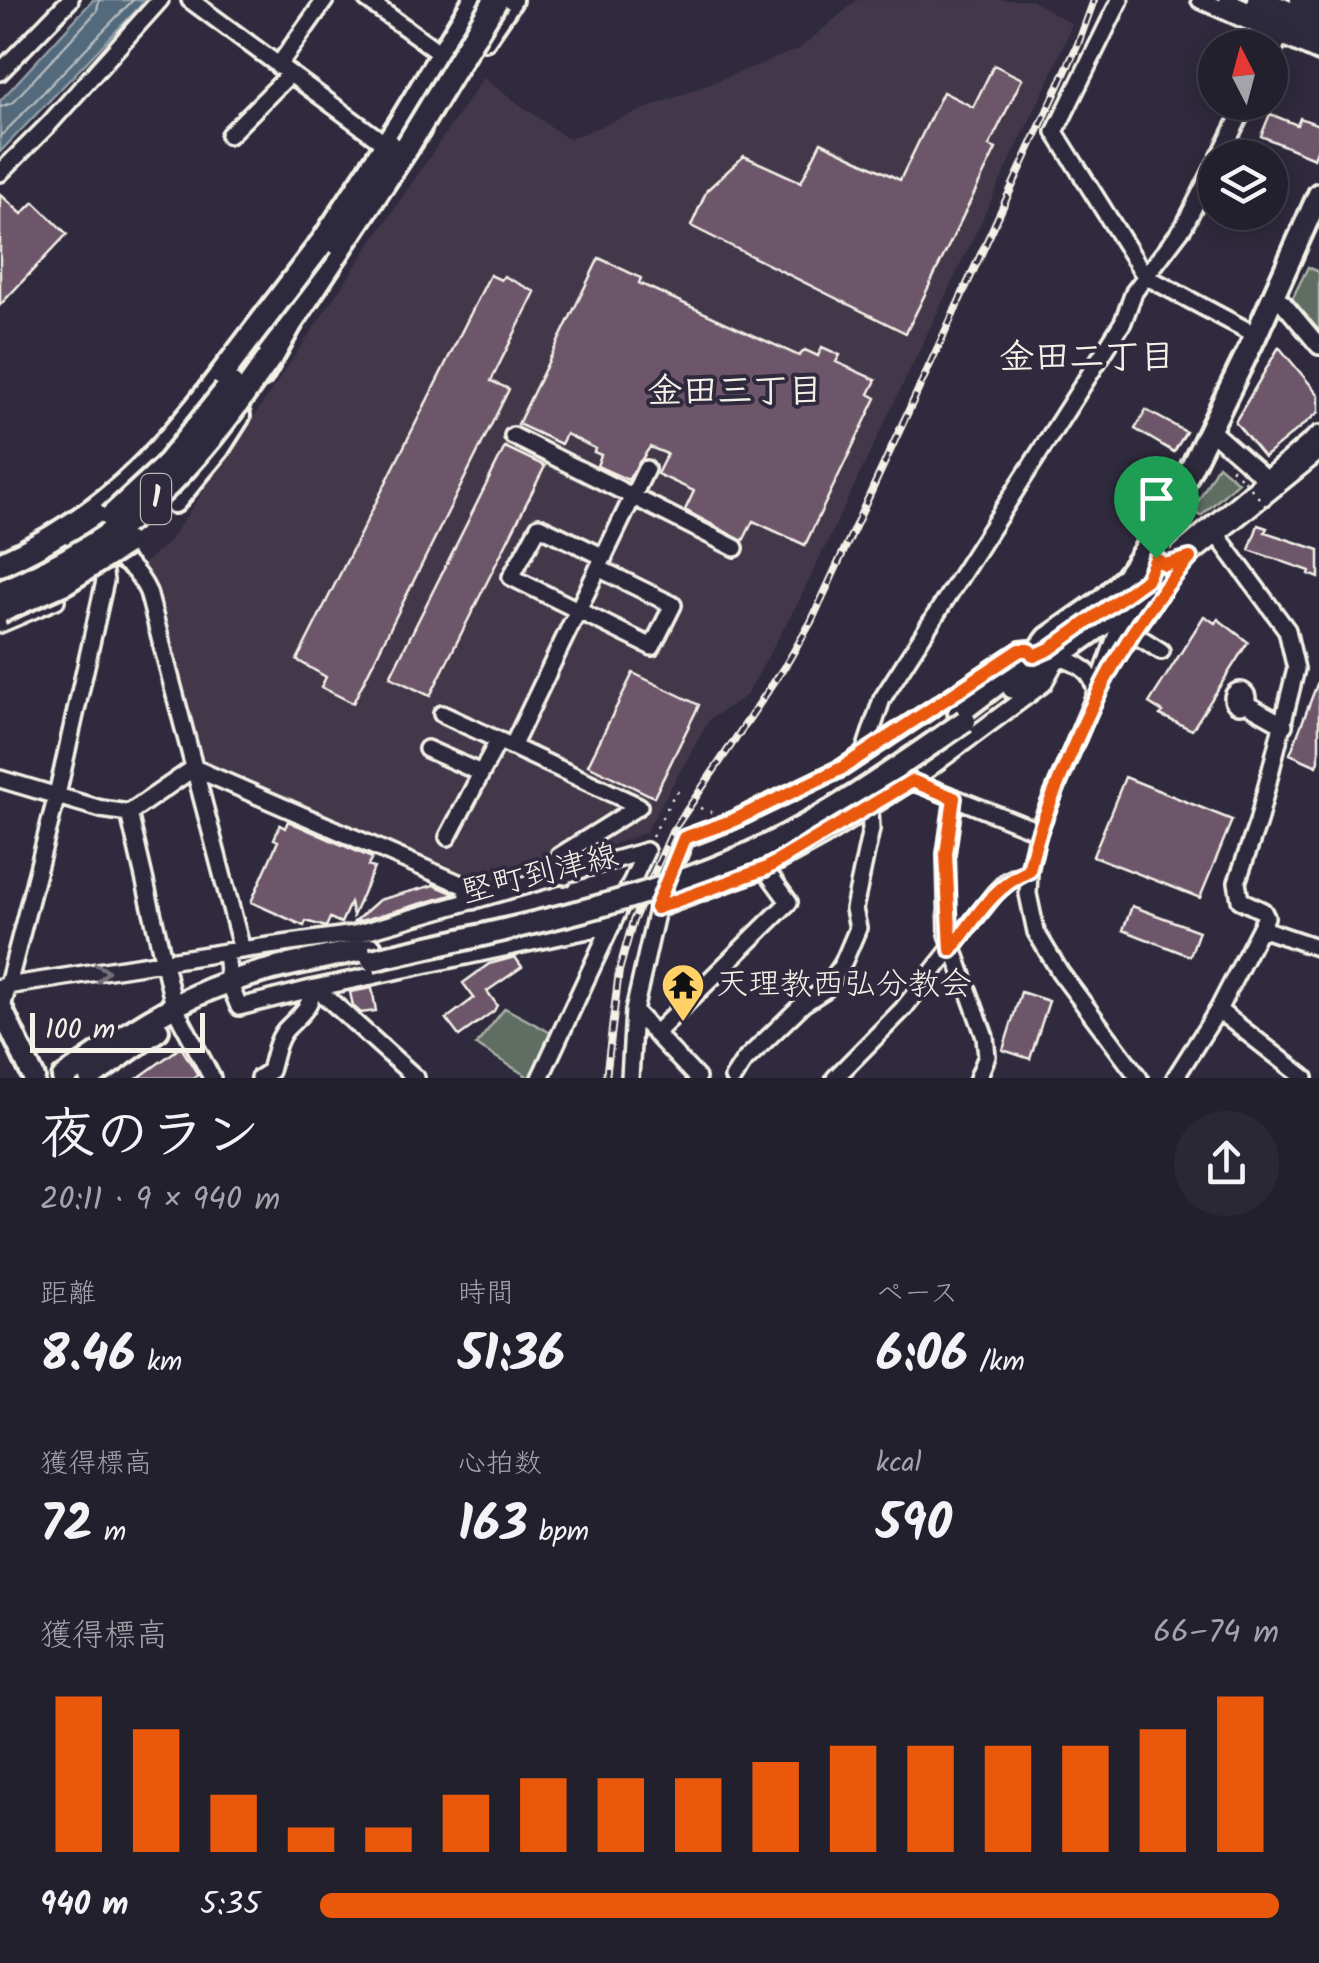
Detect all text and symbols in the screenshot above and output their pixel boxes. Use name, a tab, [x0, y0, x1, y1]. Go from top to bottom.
north arrow	[1198, 30, 1288, 120]
map controls	[1198, 30, 1288, 230]
button: layers	[1198, 140, 1288, 230]
district label: 金田二丁目	[999, 331, 1175, 387]
district label: 金田三丁目	[647, 365, 823, 421]
pin	[1114, 456, 1199, 559]
icon: arrive	[1129, 471, 1184, 526]
road number: 1	[141, 474, 171, 524]
street label: 堅町到津線	[456, 831, 624, 919]
place label: 天理教西弘分教会	[716, 960, 972, 1011]
one-way arrow	[94, 962, 111, 983]
temple icon: 天理教西弘分教会	[660, 962, 706, 1023]
scale bar	[30, 1008, 205, 1052]
text: 100 m	[45, 1008, 115, 1053]
text: 夜のラン	[40, 1094, 260, 1181]
button: share	[1174, 1111, 1279, 1216]
text: 20:11 · 9 × 940 m	[40, 1175, 280, 1226]
text: 距離	[40, 1272, 96, 1317]
text: 時間	[458, 1272, 514, 1317]
text: ペース	[876, 1272, 958, 1317]
text: 8.46	[40, 1317, 136, 1397]
text: 51:36	[458, 1317, 565, 1397]
text: 6:06	[876, 1317, 968, 1397]
text: km	[136, 1340, 182, 1385]
text: /km	[968, 1340, 1025, 1385]
text: kcal	[876, 1441, 922, 1486]
text: 獲得標高	[40, 1442, 152, 1487]
text: 心拍数	[458, 1442, 542, 1487]
text: 590	[876, 1486, 952, 1566]
text: 72	[40, 1487, 93, 1567]
text: 163	[458, 1487, 528, 1567]
text: m	[93, 1510, 126, 1555]
text: bpm	[528, 1510, 589, 1555]
text: 66–74 m	[1153, 1608, 1279, 1659]
text: 獲得標高	[40, 1611, 168, 1662]
text: 940 m	[40, 1880, 129, 1931]
text: 5:35	[200, 1880, 261, 1931]

